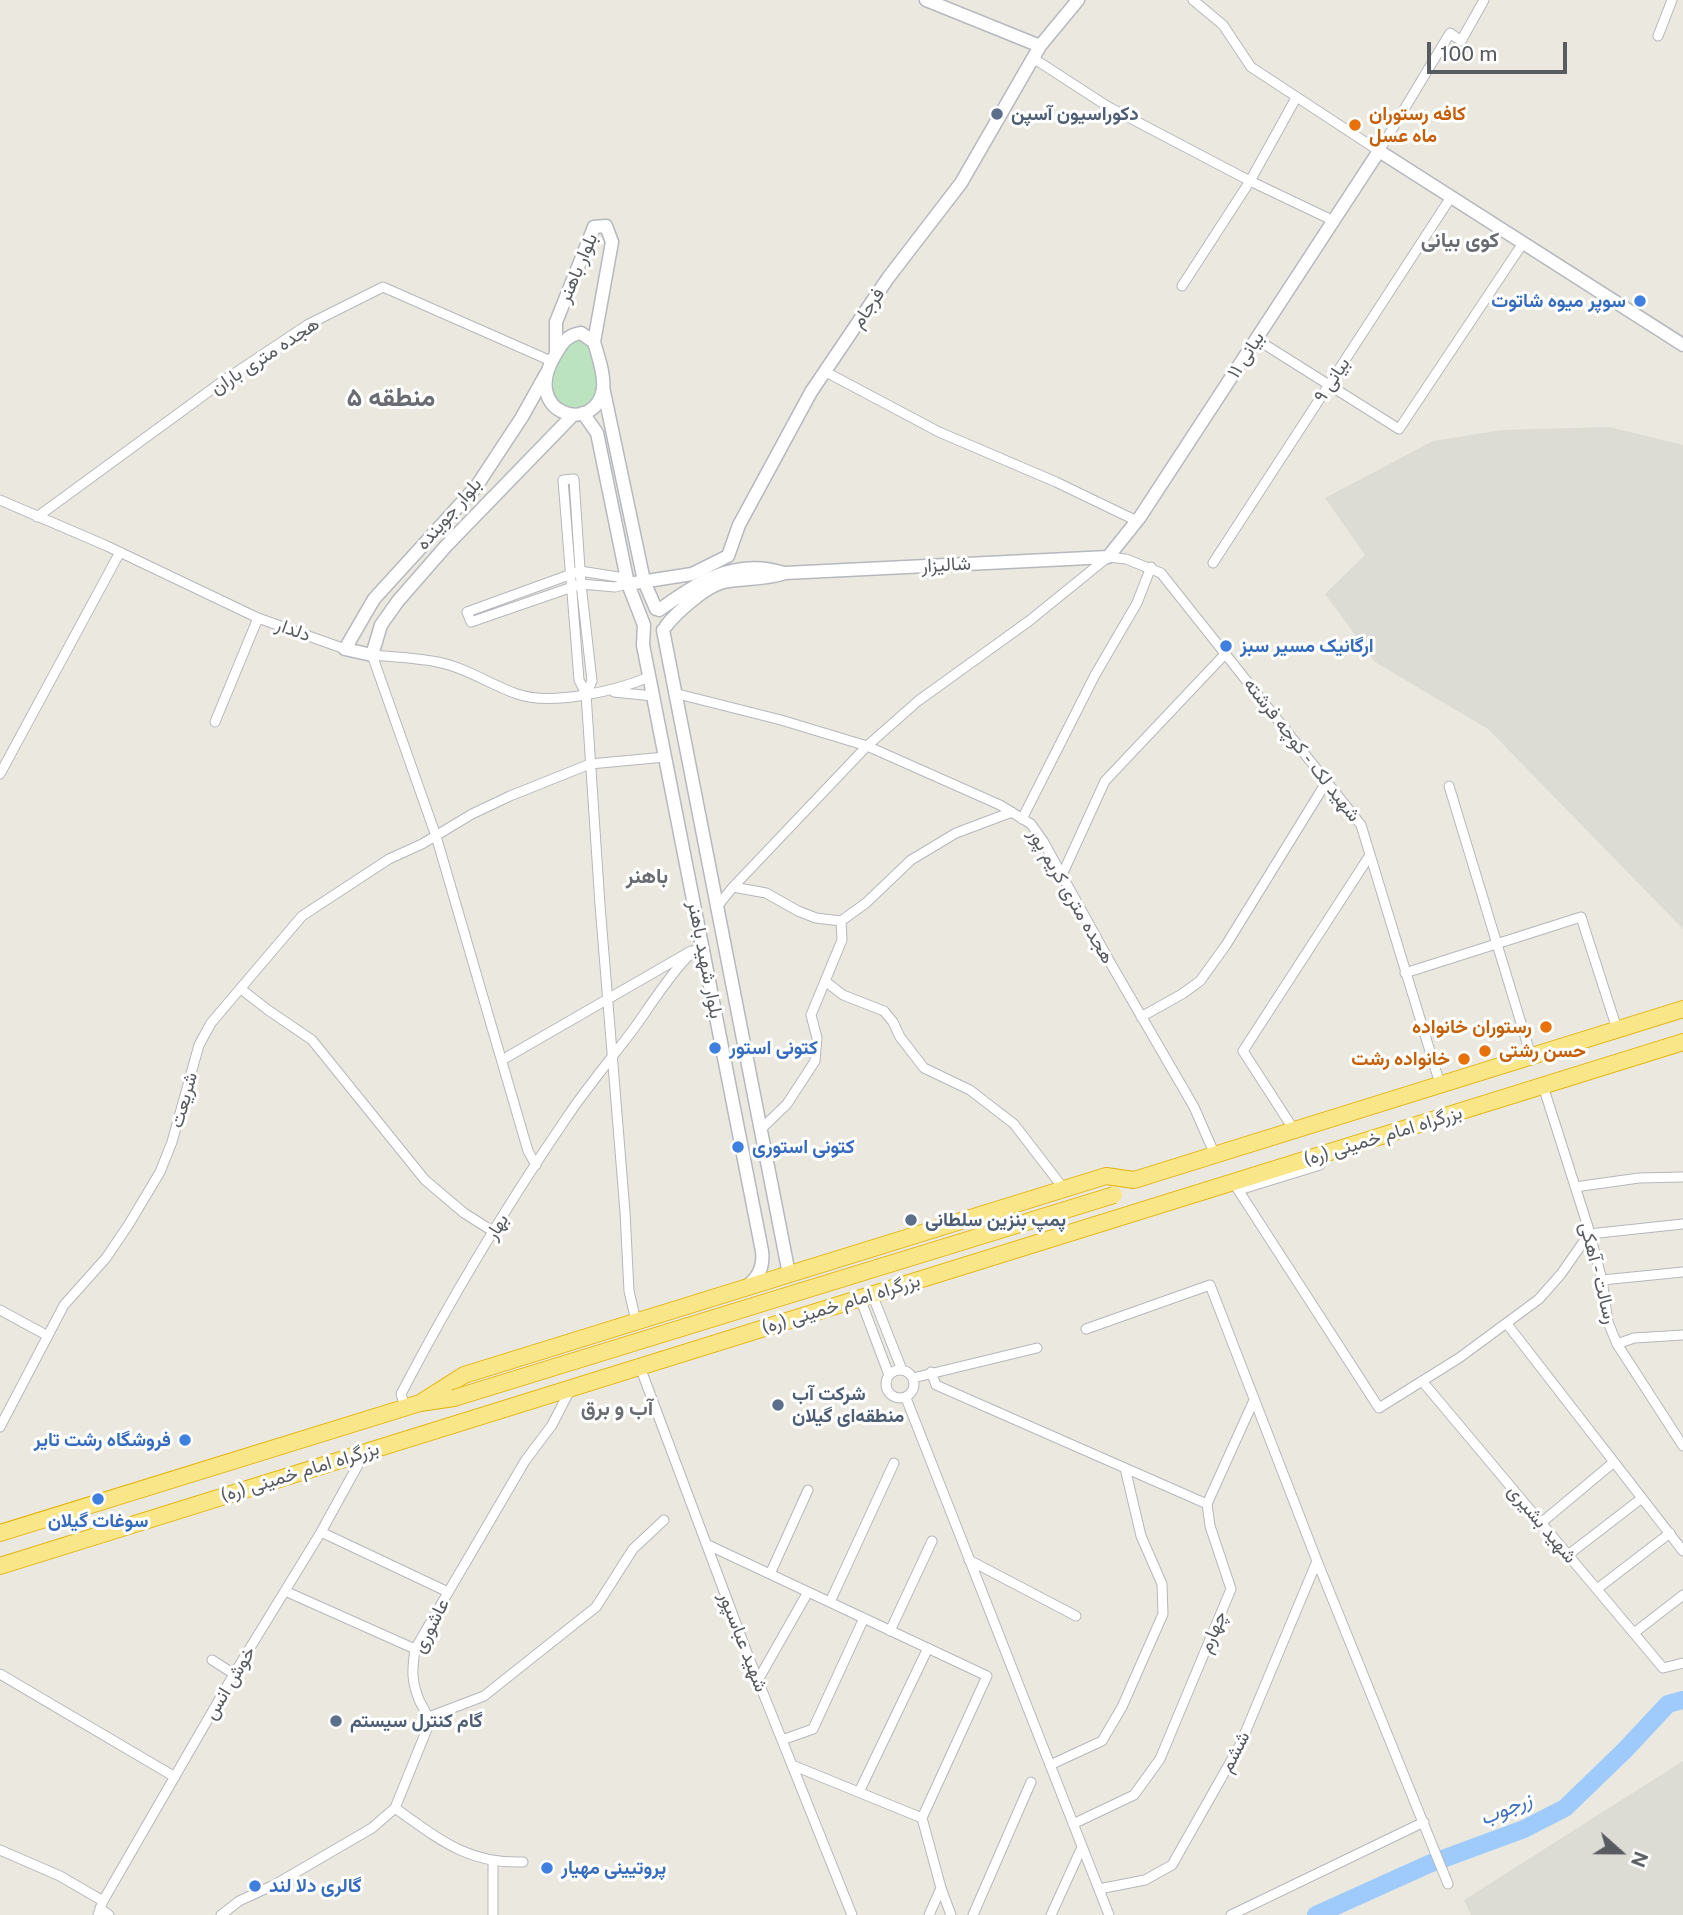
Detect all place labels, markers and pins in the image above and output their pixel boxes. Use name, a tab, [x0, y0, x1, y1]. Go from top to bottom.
place label: دکوراسیون آسپن	[1011, 103, 1139, 125]
place label: کافه رستوران ماه عسل	[1369, 103, 1466, 147]
marker: دکوراسیون آسپن	[989, 106, 1005, 122]
marker: کافه رستوران ماه عسل	[1347, 117, 1363, 133]
place label: سوپر میوه شاتوت	[1491, 290, 1626, 312]
marker: سوپر میوه شاتوت	[1632, 293, 1648, 309]
place label: ارگانیک مسیر سبز	[1240, 635, 1374, 657]
marker: ارگانیک مسیر سبز	[1218, 638, 1234, 654]
place label: رستوران خانواده	[1412, 1016, 1532, 1038]
marker: رستوران خانواده	[1538, 1019, 1554, 1035]
place label: کتونی استور	[729, 1037, 818, 1059]
marker: کتونی استور	[707, 1040, 723, 1056]
place label: حسن رشتی	[1499, 1040, 1586, 1062]
marker: حسن رشتی	[1477, 1043, 1493, 1059]
place label: خانواده رشت	[1351, 1048, 1450, 1070]
marker: خانواده رشت	[1456, 1051, 1472, 1067]
place label: کتونی استوری	[752, 1136, 854, 1158]
marker: کتونی استوری	[730, 1139, 746, 1155]
place label: پمپ بنزین سلطانی	[925, 1209, 1066, 1231]
marker: پمپ بنزین سلطانی	[903, 1212, 919, 1228]
place label: شرکت آب منطقه‌ای گیلان	[792, 1383, 904, 1427]
marker: شرکت آب منطقه‌ای گیلان	[770, 1397, 786, 1413]
place label: فروشگاه رشت تاير	[34, 1429, 171, 1451]
marker: فروشگاه رشت تاير	[177, 1432, 193, 1448]
marker: سوغات گیلان	[90, 1491, 106, 1507]
place label: سوغات گیلان	[48, 1510, 148, 1532]
place label: گام کنترل سیستم	[350, 1710, 483, 1732]
marker: گام کنترل سیستم	[328, 1713, 344, 1729]
place label: پروتیینی مهیار	[561, 1857, 666, 1879]
marker: پروتیینی مهیار	[539, 1860, 555, 1876]
place label: گالری دلا لند	[269, 1875, 362, 1897]
marker: گالری دلا لند	[247, 1878, 263, 1894]

